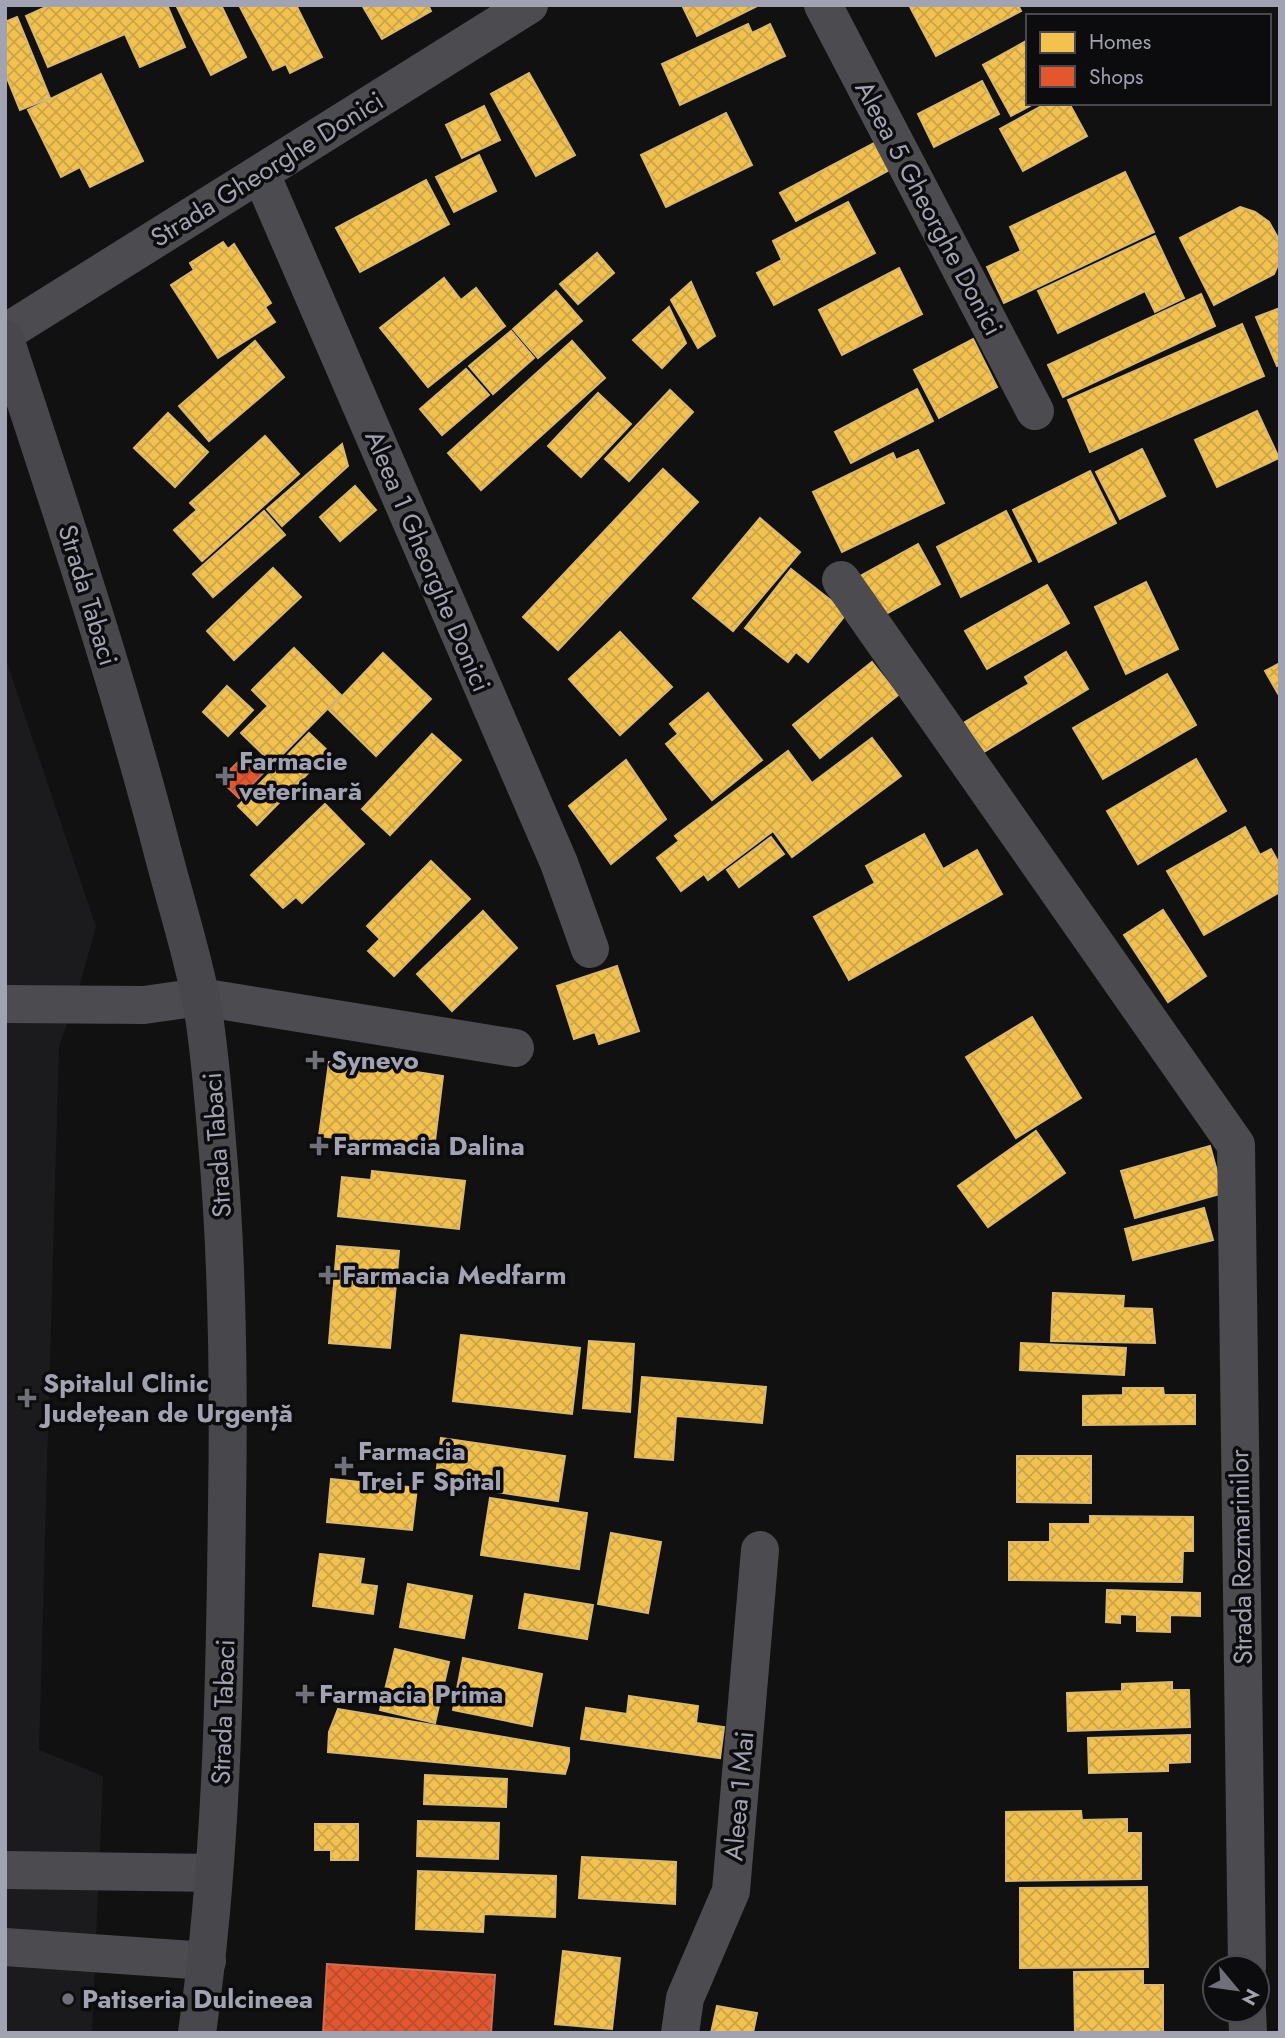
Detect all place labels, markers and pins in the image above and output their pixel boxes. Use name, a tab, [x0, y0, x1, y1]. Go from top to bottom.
place label: Farmacie veterinară	[238, 742, 362, 810]
marker: Farmacie veterinară	[217, 768, 233, 784]
place label: Synevo	[331, 1041, 419, 1079]
marker: Synevo	[305, 1050, 325, 1070]
place label: Farmacia Dalina	[333, 1127, 525, 1165]
marker: Farmacia Dalina	[311, 1138, 327, 1154]
place label: Farmacia Medfarm	[342, 1256, 567, 1294]
marker: Farmacia Medfarm	[320, 1267, 336, 1283]
place label: Spitalul Clinic Județean de Urgență	[38, 1364, 293, 1432]
marker: Spitalul Clinic Județean de Urgență	[17, 1388, 37, 1408]
place label: Farmacia Trei F Spital	[358, 1432, 502, 1500]
marker: Farmacia Trei F Spital	[336, 1458, 352, 1474]
place label: Farmacia Prima	[319, 1675, 503, 1713]
marker: Farmacia Prima	[297, 1686, 313, 1702]
place label: Patiseria Dulcineea	[82, 1980, 313, 2018]
marker: Patiseria Dulcineea	[60, 1991, 76, 2007]

